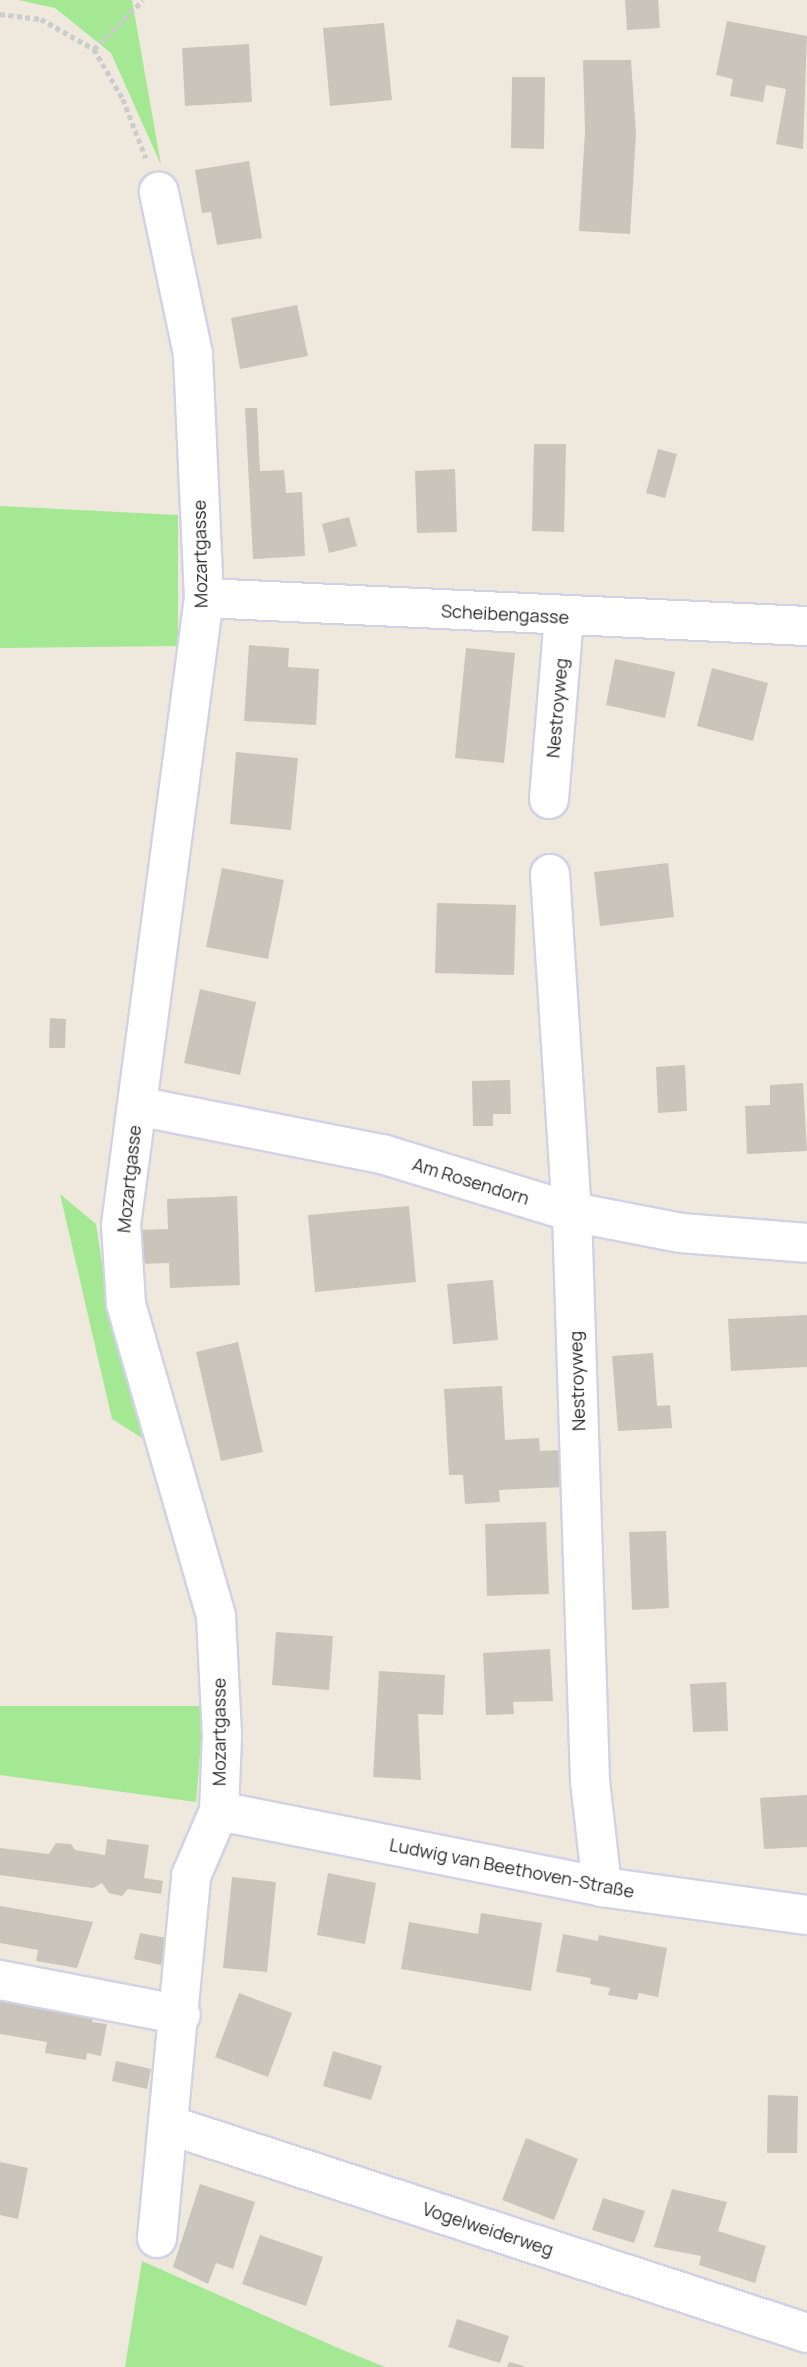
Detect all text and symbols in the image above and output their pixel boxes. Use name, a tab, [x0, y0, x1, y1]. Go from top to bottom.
street label: Mozartgasse	[188, 500, 212, 608]
street label: Scheibengasse	[440, 600, 570, 628]
street label: Nestroyweg	[542, 657, 572, 759]
street label: Mozartgasse	[113, 1124, 145, 1234]
street label: Am Rosendorn	[410, 1153, 532, 1209]
street label: Nestroyweg	[564, 1331, 590, 1431]
street label: Mozartgasse	[208, 1678, 230, 1786]
street label: Ludwig van Beethoven-Straße	[388, 1834, 636, 1902]
street label: Vogelweiderweg	[420, 2198, 556, 2260]

